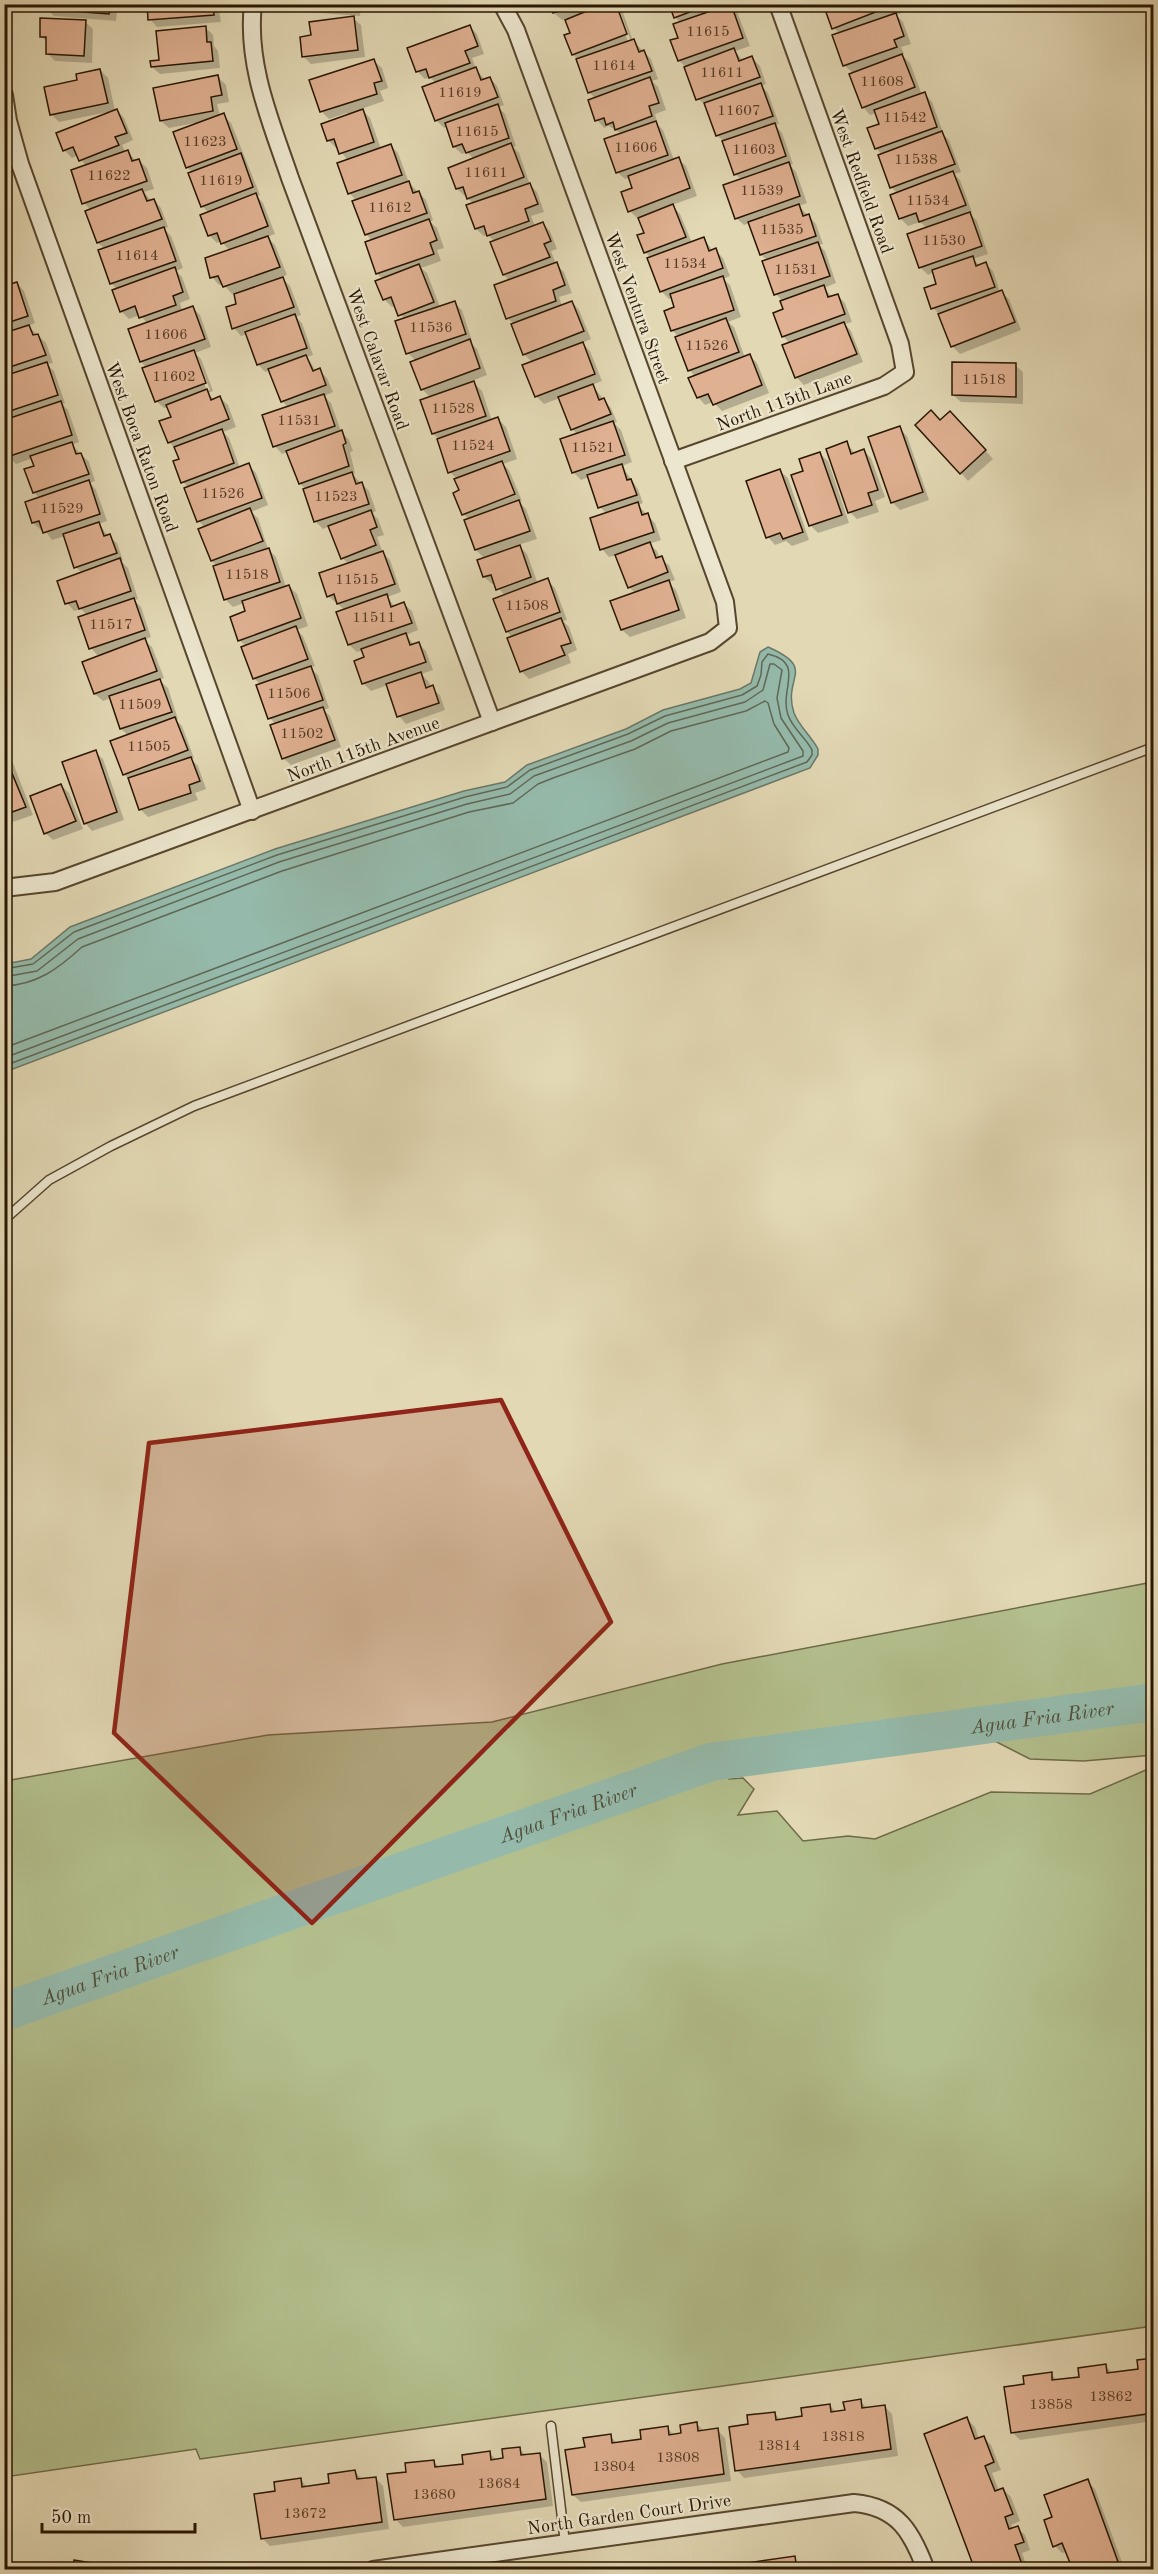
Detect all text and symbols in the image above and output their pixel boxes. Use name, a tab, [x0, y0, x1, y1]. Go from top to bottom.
house number: 11615	[686, 25, 730, 40]
house number: 11614	[592, 59, 636, 74]
house number: 11611	[700, 66, 744, 81]
house number: 11608	[860, 75, 904, 90]
house number: 11619	[438, 86, 482, 101]
house number: 11607	[717, 104, 761, 119]
street label: West Redfield Road	[826, 107, 896, 256]
house number: 11542	[883, 111, 927, 126]
house number: 11615	[455, 125, 499, 140]
house number: 11623	[183, 135, 227, 150]
house number: 11606	[614, 141, 658, 156]
house number: 11603	[732, 143, 776, 158]
house number: 11538	[894, 153, 938, 168]
house number: 11611	[464, 166, 508, 181]
house number: 11622	[87, 169, 131, 184]
house number: 11619	[199, 174, 243, 189]
house number: 11539	[740, 184, 784, 199]
house number: 11534	[906, 194, 950, 209]
house number: 11612	[368, 201, 412, 216]
house number: 11535	[760, 223, 804, 238]
street label: West Ventura Street	[601, 230, 673, 387]
house number: 11530	[922, 234, 966, 249]
house number: 11614	[115, 249, 159, 264]
house number: 11534	[663, 257, 707, 272]
house number: 11531	[774, 263, 818, 278]
street label: West Calavar Road	[343, 286, 411, 433]
house number: 11536	[409, 321, 453, 336]
house number: 11606	[144, 328, 188, 343]
house number: 11526	[685, 339, 729, 354]
street label: West Boca Raton Road	[102, 360, 180, 535]
street label: North 115th Lane	[714, 369, 854, 435]
house number: 11602	[152, 370, 196, 385]
house number: 11518	[962, 373, 1006, 388]
house number: 11528	[431, 402, 475, 417]
house number: 11531	[277, 414, 321, 429]
house number: 11524	[451, 439, 495, 454]
house number: 11521	[571, 441, 615, 456]
house number: 11526	[201, 487, 245, 502]
house number: 11523	[314, 490, 358, 505]
house number: 11529	[40, 502, 84, 517]
house number: 11518	[225, 568, 269, 583]
house number: 11515	[335, 573, 379, 588]
house number: 11508	[505, 599, 549, 614]
house number: 11511	[352, 611, 396, 626]
house number: 11517	[89, 618, 133, 633]
house number: 11506	[267, 687, 311, 702]
house number: 11509	[118, 698, 162, 713]
street label: North 115th Avenue	[285, 714, 442, 786]
house number: 11502	[280, 727, 324, 742]
house number: 11505	[127, 740, 171, 755]
water label: Agua Fria River	[968, 1699, 1116, 1739]
water label: Agua Fria River	[496, 1781, 640, 1848]
water label: Agua Fria River	[38, 1943, 182, 2010]
house number: 13862	[1089, 2390, 1133, 2405]
house number: 13858	[1029, 2398, 1073, 2413]
house number: 13818	[821, 2430, 865, 2445]
house number: 13814	[757, 2439, 801, 2454]
house number: 13808	[656, 2451, 700, 2466]
house number: 13804	[592, 2460, 636, 2475]
house number: 13684	[477, 2477, 521, 2492]
house number: 13680	[412, 2488, 456, 2503]
street label: North Garden Court Drive	[526, 2492, 732, 2538]
scale bar	[42, 2496, 195, 2534]
house number: 13672	[283, 2507, 327, 2522]
text: 50 m	[51, 2509, 91, 2527]

